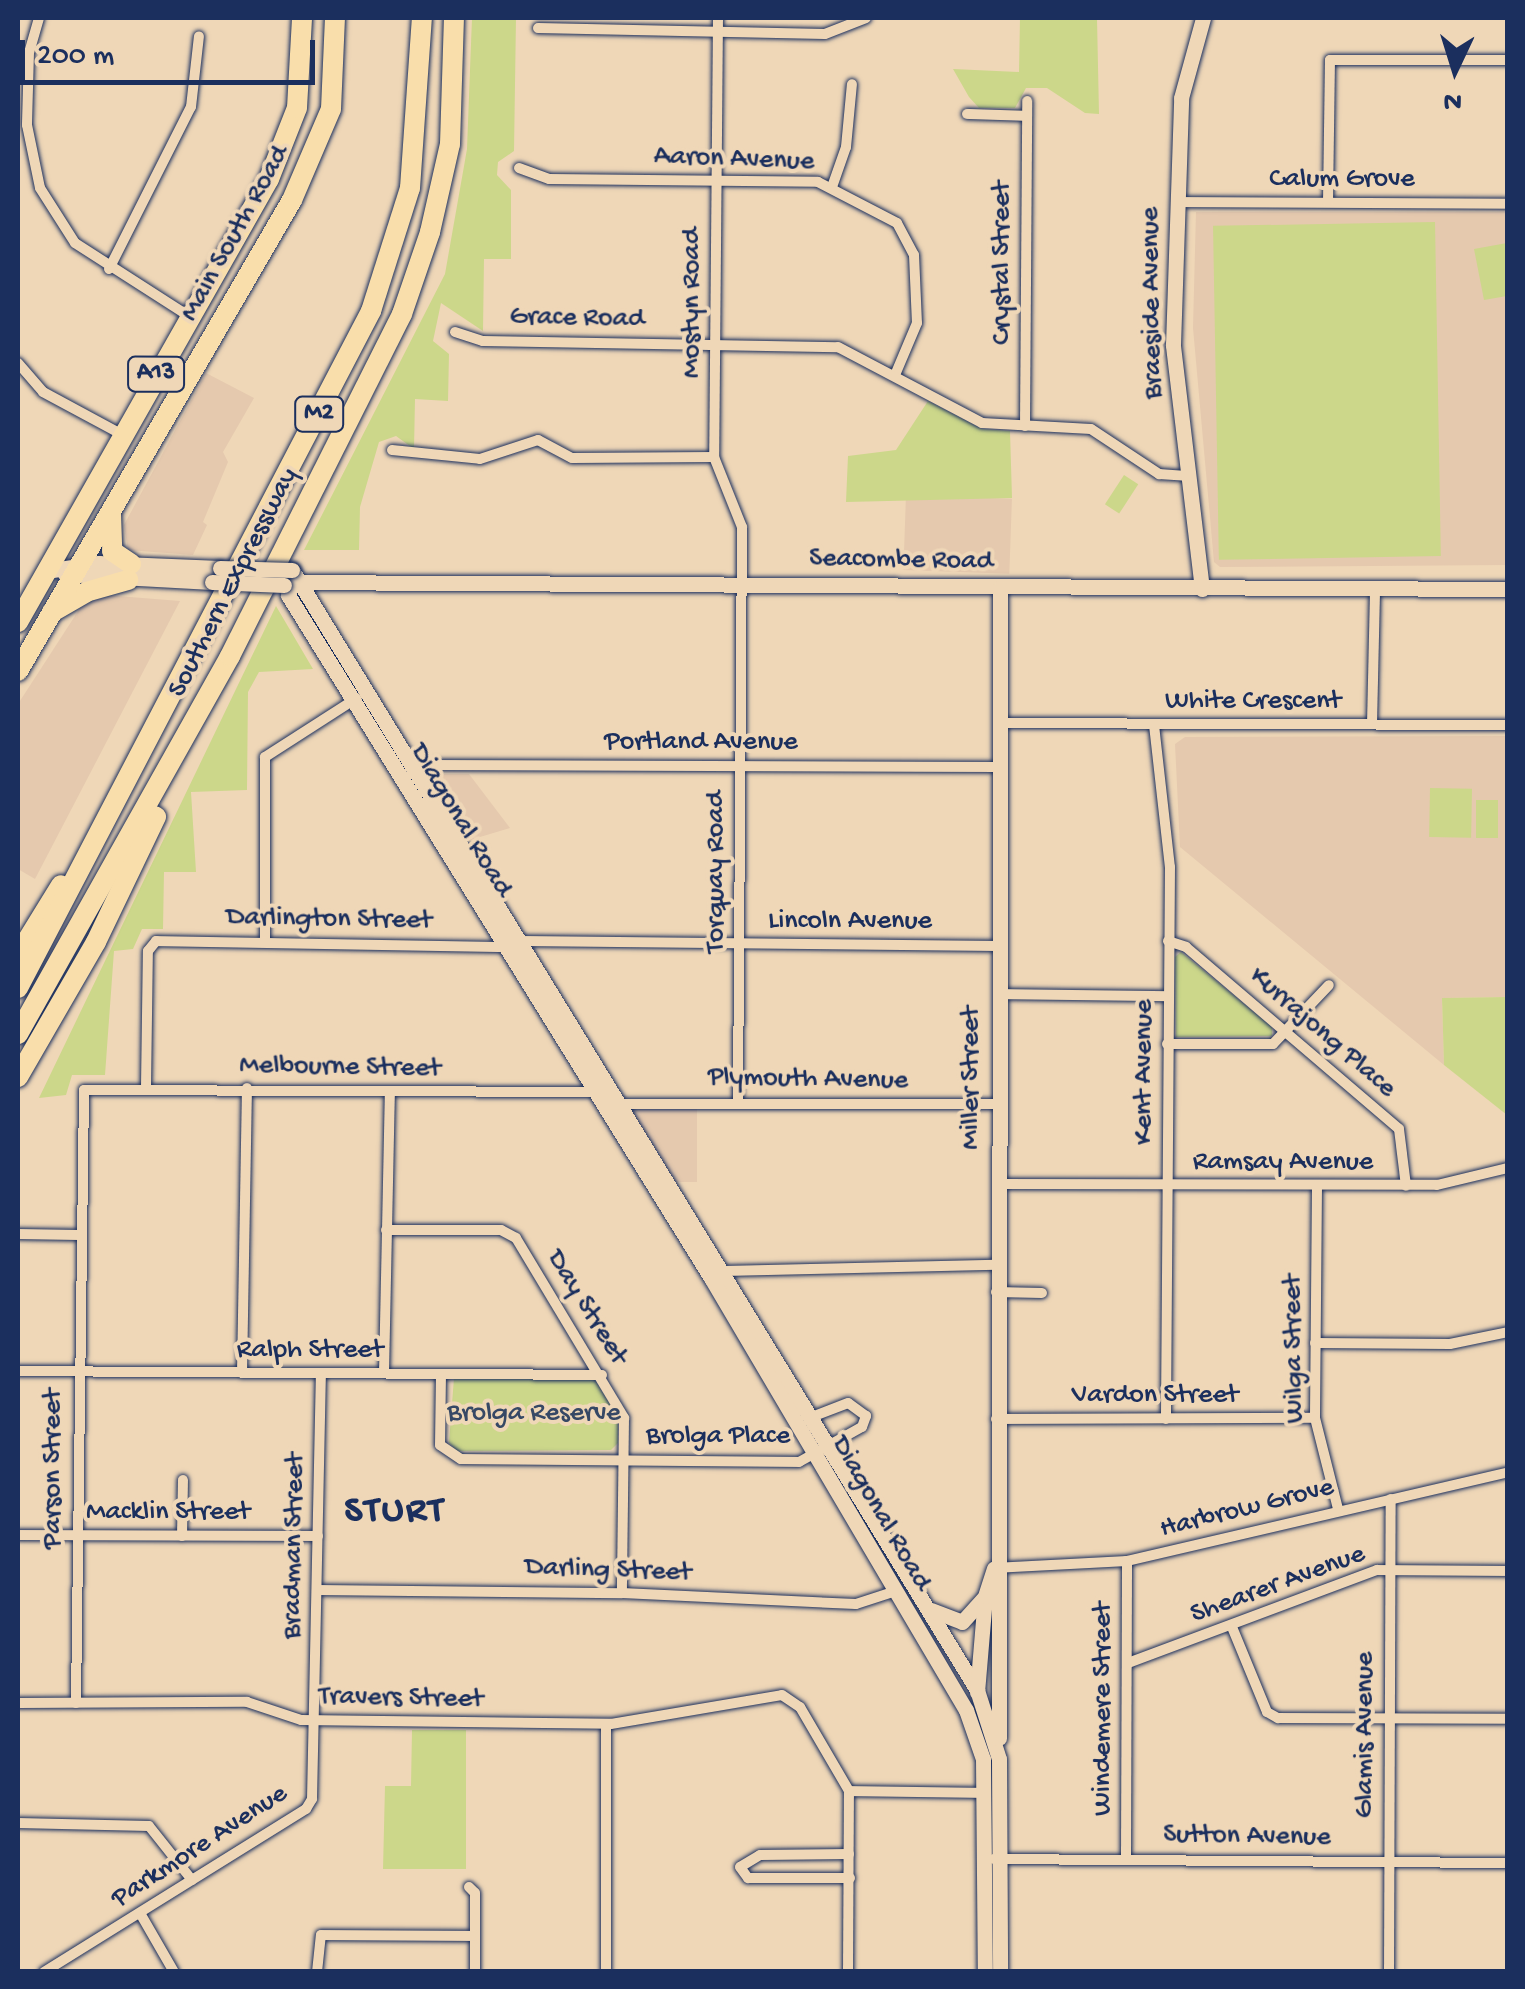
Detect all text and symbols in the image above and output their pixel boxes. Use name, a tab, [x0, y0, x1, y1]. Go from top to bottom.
scale bar	[25, 20, 320, 82]
north arrow	[1405, 20, 1505, 120]
text: 200 m	[37, 40, 114, 75]
text: N	[1443, 83, 1463, 118]
street label: Main South Road	[174, 140, 298, 328]
street label: Aaron Avenue	[653, 140, 815, 180]
street label: Calum Grove	[1269, 163, 1415, 197]
street label: Crystal Street	[986, 181, 1020, 345]
street label: Braeside Avenue	[1135, 207, 1171, 399]
street label: Mostyn Road	[676, 228, 710, 378]
street label: Grace Road	[509, 301, 645, 337]
road number: A13	[126, 354, 186, 394]
road number: M2	[294, 394, 344, 434]
street label: Southern Expressway	[162, 462, 306, 704]
street label: Seacombe Road	[809, 543, 993, 579]
street label: White Crescent	[1165, 685, 1341, 719]
street label: Portland Avenue	[604, 726, 798, 760]
street label: Diagonal Road	[401, 738, 519, 904]
street label: Torquay Road	[700, 791, 734, 953]
street label: Darlington Street	[226, 901, 432, 939]
street label: Lincoln Avenue	[768, 905, 932, 939]
street label: Kurrajong Place	[1242, 960, 1402, 1106]
street label: Kent Avenue	[1128, 999, 1162, 1145]
street label: Miller Street	[955, 1006, 989, 1150]
street label: Melbourne Street	[239, 1049, 441, 1087]
street label: Plymouth Avenue	[708, 1061, 908, 1099]
street label: Ramsay Avenue	[1193, 1146, 1373, 1180]
street label: Day Street	[538, 1244, 634, 1372]
street label: Wilga Street	[1277, 1274, 1313, 1424]
street label: Ralph Street	[237, 1334, 383, 1368]
street label: Vardon Street	[1072, 1379, 1238, 1413]
street label: Parson Street	[37, 1389, 71, 1549]
park label: Brolga Reserve	[447, 1397, 621, 1431]
street label: Brolga Place	[646, 1420, 790, 1454]
street label: Diagonal Road	[822, 1431, 938, 1597]
street label: Bradman Street	[277, 1453, 313, 1639]
street label: Harbrow Grove	[1157, 1471, 1337, 1547]
district label: STURT	[344, 1490, 446, 1536]
street label: Macklin Street	[86, 1496, 250, 1530]
street label: Shearer Avenue	[1186, 1538, 1370, 1632]
street label: Darling Street	[524, 1551, 692, 1591]
street label: Windemere Street	[1087, 1602, 1121, 1816]
street label: Glamis Avenue	[1349, 1652, 1383, 1818]
street label: Travers Street	[318, 1681, 484, 1717]
street label: Parkmore Avenue	[106, 1778, 294, 1916]
street label: Sutton Avenue	[1163, 1819, 1331, 1855]

